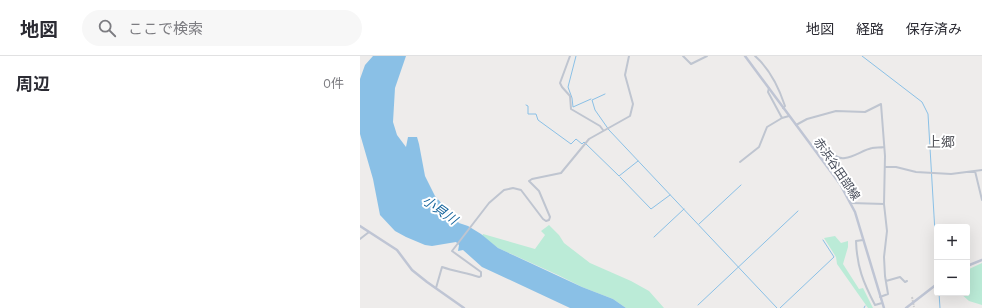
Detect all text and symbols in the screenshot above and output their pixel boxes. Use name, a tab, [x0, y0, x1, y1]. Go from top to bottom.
search box	[82, 10, 362, 46]
icon: search	[96, 17, 118, 39]
text: 地図	[20, 18, 58, 41]
text: ここで検索	[128, 20, 203, 38]
text: 地図	[806, 21, 834, 37]
text: 経路	[856, 21, 884, 37]
text: 保存済み	[906, 21, 962, 37]
text: 周辺	[16, 74, 50, 94]
text: 0件	[323, 76, 344, 91]
district label: 上郷	[927, 134, 955, 150]
street label: 赤浜谷田部線	[811, 135, 863, 203]
water label: 小貝川	[420, 193, 462, 228]
map controls	[934, 224, 970, 296]
button: +	[934, 224, 970, 260]
button: −	[934, 260, 970, 296]

